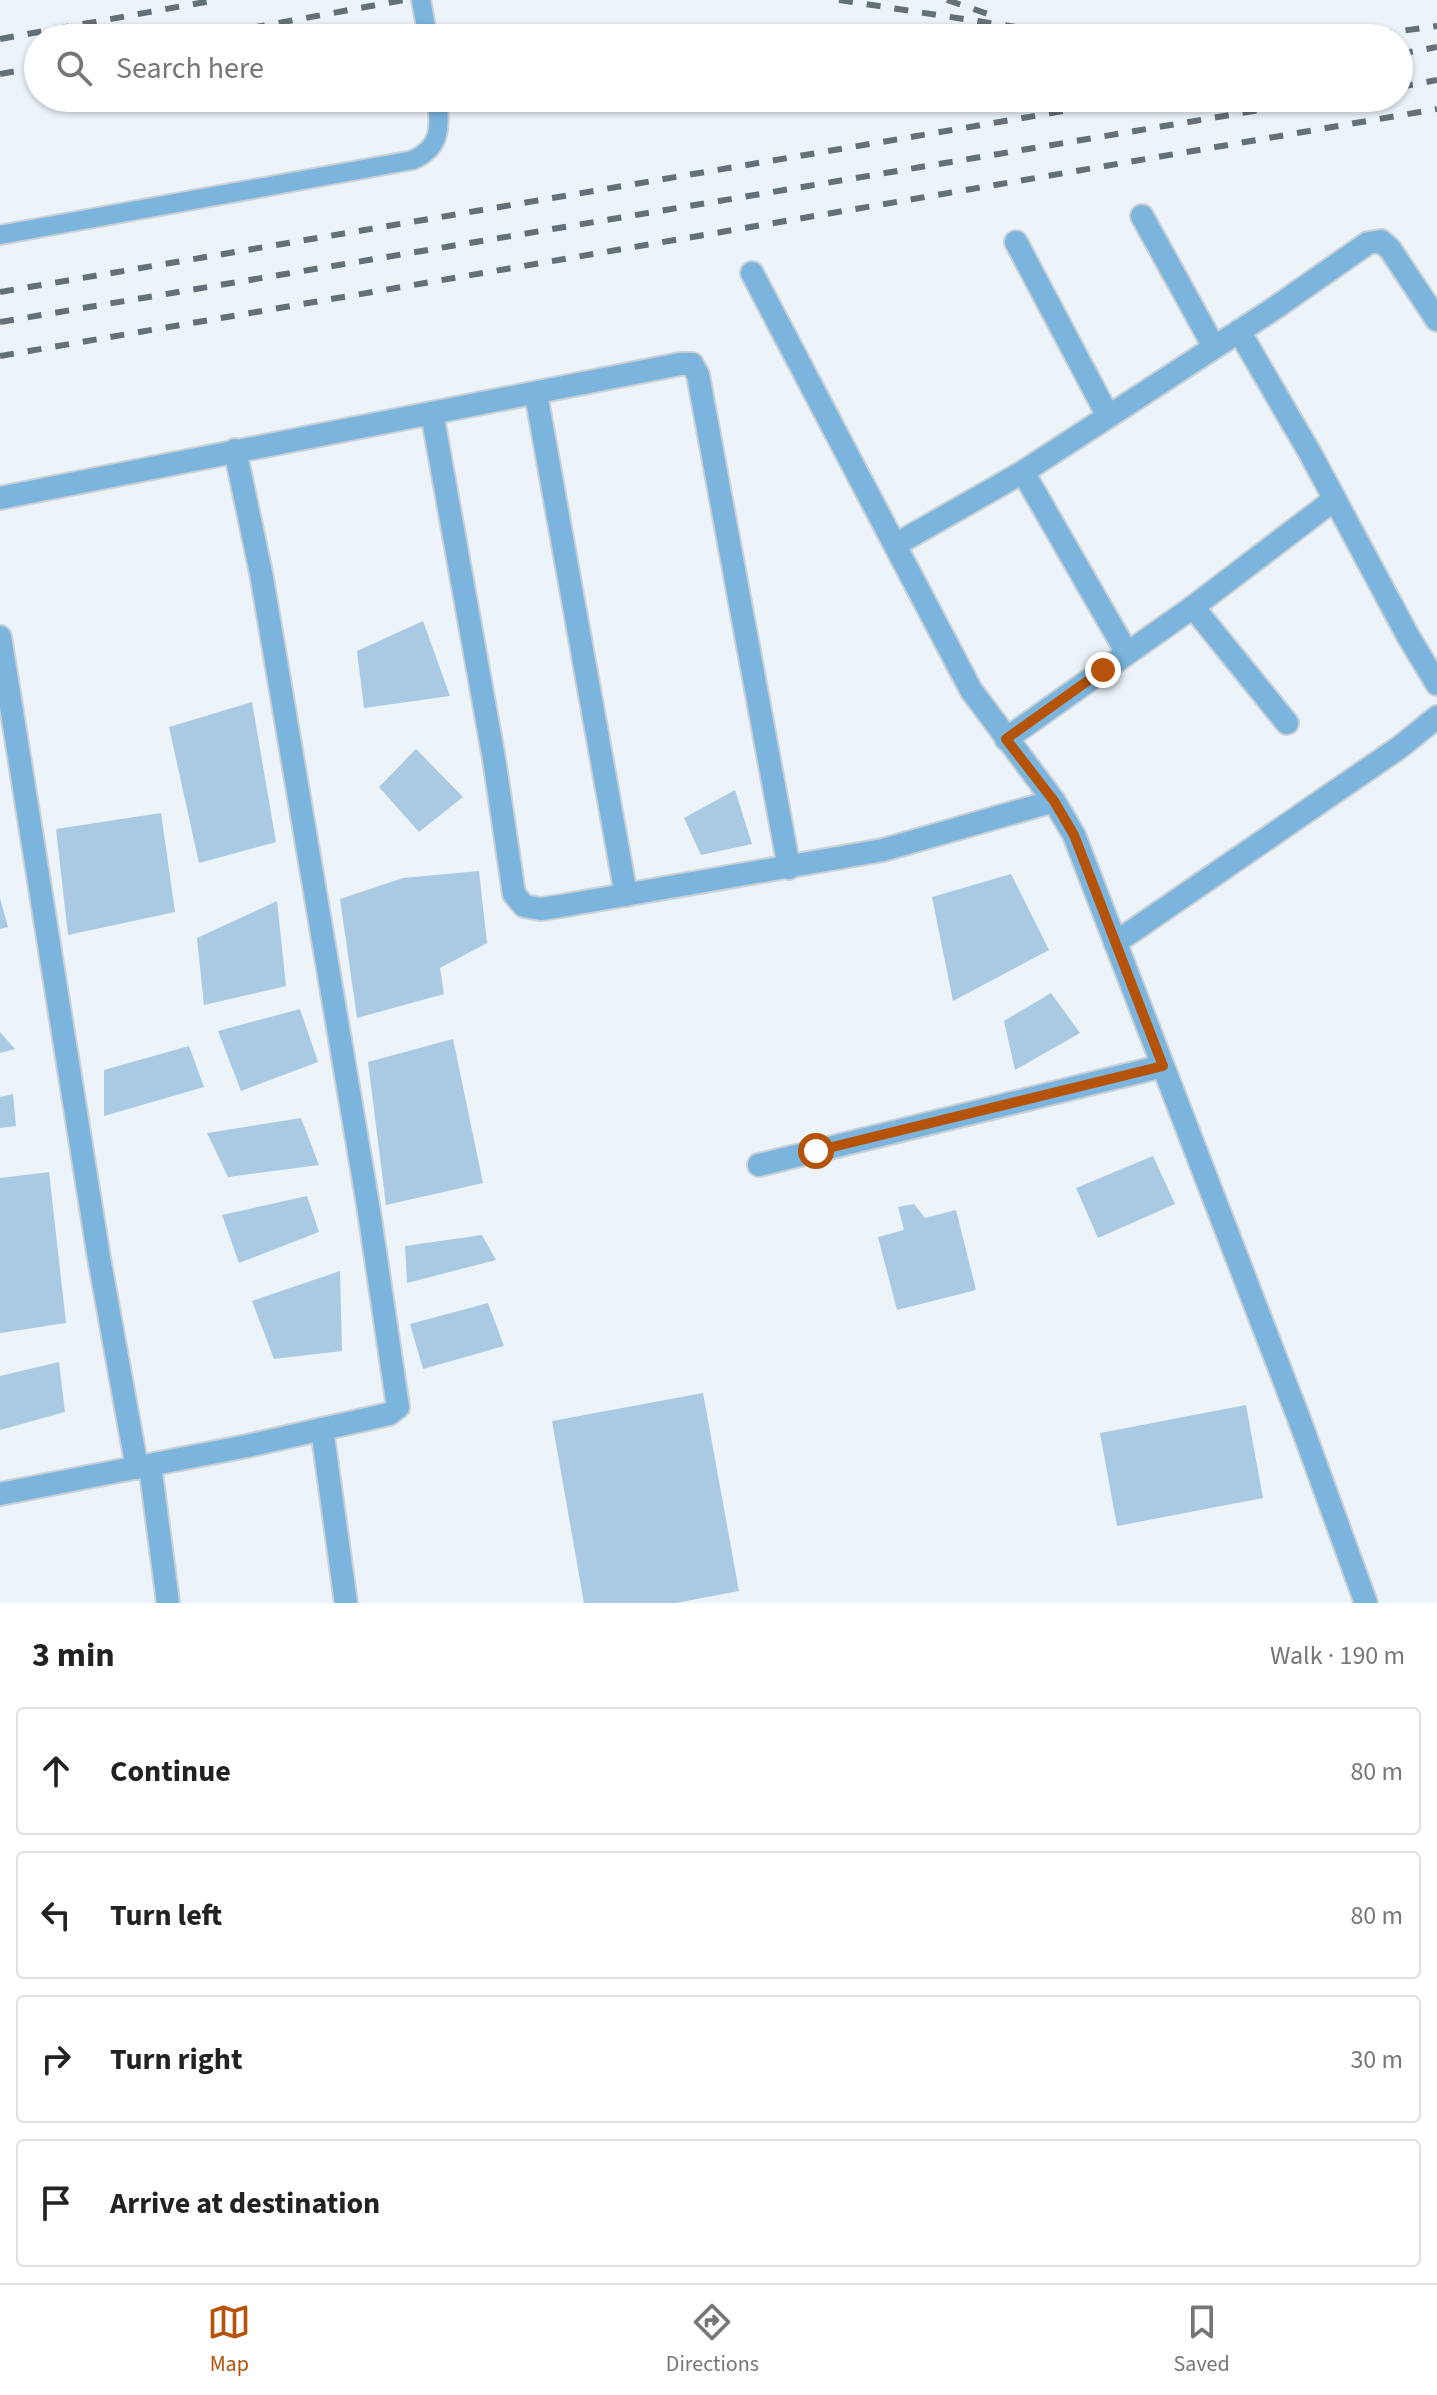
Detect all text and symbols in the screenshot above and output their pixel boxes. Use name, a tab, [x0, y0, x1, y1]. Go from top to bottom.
search box	[24, 24, 1413, 112]
icon: search	[52, 46, 96, 90]
text: Search here	[116, 47, 264, 90]
route end	[1085, 652, 1121, 688]
route start	[798, 1133, 834, 1169]
text: 3 min	[32, 1631, 115, 1680]
text: Walk · 190 m	[1270, 1637, 1405, 1674]
icon: ahead	[34, 1749, 78, 1793]
text: Continue	[110, 1750, 231, 1793]
text: 80 m	[1350, 1753, 1403, 1790]
icon: left	[34, 1893, 78, 1937]
text: Turn left	[110, 1894, 222, 1937]
text: 80 m	[1350, 1897, 1403, 1934]
icon: right	[34, 2037, 78, 2081]
text: Turn right	[110, 2038, 242, 2081]
text: 30 m	[1350, 2041, 1403, 2078]
icon: arrive	[34, 2181, 78, 2225]
text: Arrive at destination	[110, 2182, 380, 2225]
tab: Map	[207, 2300, 251, 2380]
tab: Directions	[666, 2300, 759, 2380]
tab: Saved	[1174, 2300, 1230, 2380]

